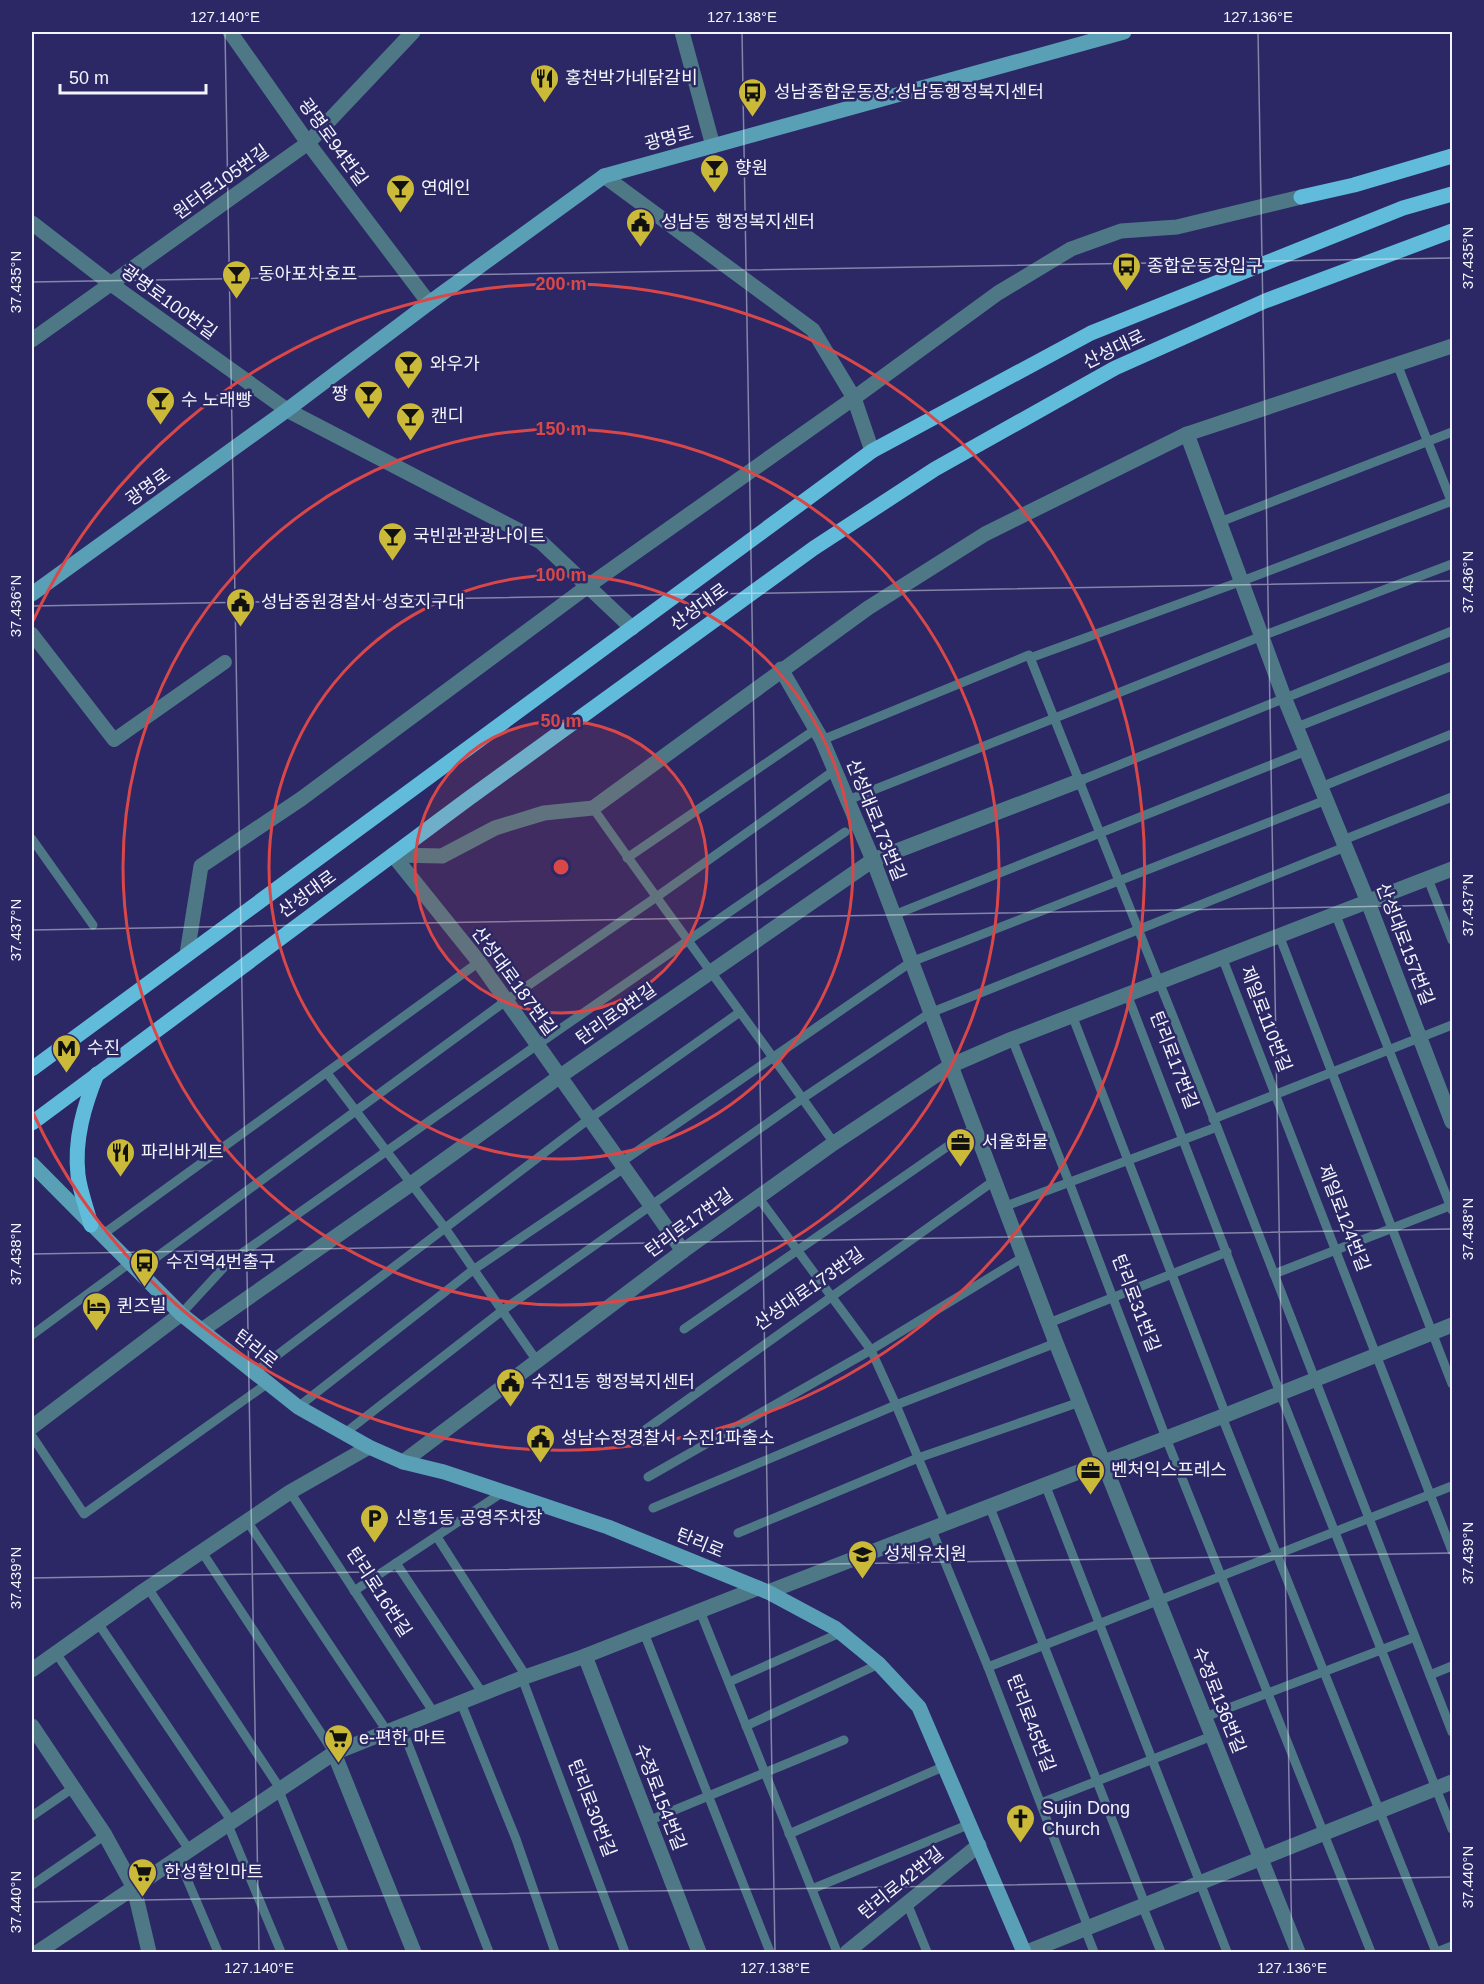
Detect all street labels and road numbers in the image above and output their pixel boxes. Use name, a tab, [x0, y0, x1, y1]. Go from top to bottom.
street label: 광명로94번길	[295, 95, 371, 189]
street label: 광명로	[642, 122, 696, 154]
street label: 원터로105번길	[169, 141, 273, 223]
street label: 광명로100번길	[117, 261, 221, 343]
street label: 산성대로	[1080, 325, 1148, 373]
street label: 광명로	[122, 464, 174, 510]
street label: 산성대로	[666, 579, 732, 635]
street label: 산성대로173번길	[842, 756, 910, 884]
street label: 산성대로	[274, 866, 340, 922]
street label: 산성대로157번길	[1372, 880, 1438, 1008]
street label: 산성대로187번길	[468, 923, 560, 1039]
street label: 제일로110번길	[1237, 963, 1295, 1075]
street label: 탄리로9번길	[572, 979, 660, 1049]
street label: 탄리로17번길	[1146, 1008, 1202, 1112]
street label: 제일로124번길	[1314, 1162, 1374, 1274]
street label: 탄리로17번길	[642, 1185, 736, 1261]
street label: 산성대로173번길	[750, 1244, 868, 1334]
street label: 탄리로31번길	[1108, 1251, 1164, 1355]
street label: 탄리로	[230, 1326, 282, 1372]
street label: 탄리로	[673, 1524, 727, 1562]
street label: 탄리로16번길	[343, 1543, 415, 1641]
street label: 수정로136번길	[1189, 1644, 1249, 1756]
street label: 탄리로45번길	[1003, 1671, 1059, 1775]
street label: 수정로154번길	[630, 1741, 690, 1853]
street label: 탄리로30번길	[564, 1756, 620, 1860]
street label: 탄리로42번길	[855, 1843, 947, 1923]

